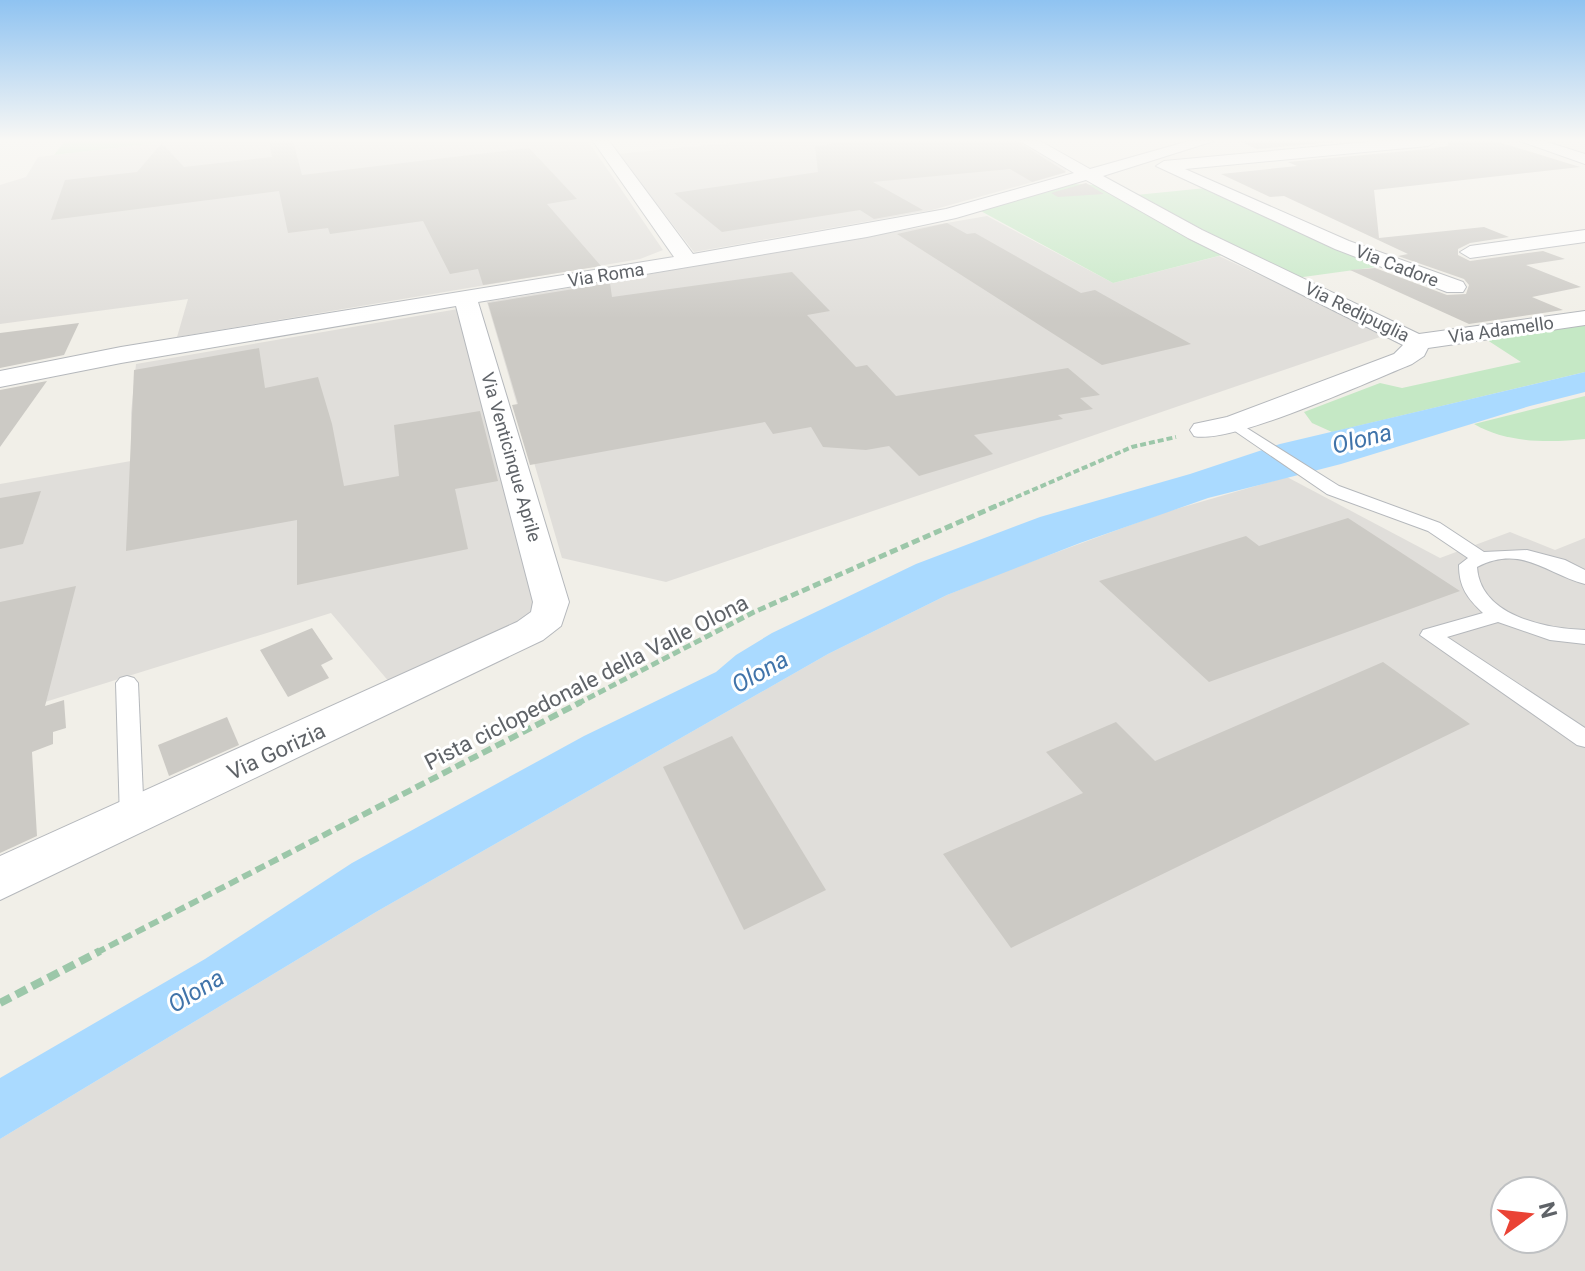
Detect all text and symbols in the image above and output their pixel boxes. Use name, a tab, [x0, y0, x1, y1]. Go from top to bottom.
street label: Via Cadore	[1353, 240, 1442, 291]
street label: Via Roma	[566, 258, 646, 291]
street label: Via Redipuglia	[1301, 277, 1413, 346]
street label: Via Adamello	[1447, 312, 1555, 347]
street label: Via Venticinque Aprile	[477, 370, 546, 544]
water label: Olona	[1329, 418, 1395, 460]
street label: Pista ciclopedonale della Valle Olona	[420, 590, 752, 775]
water label: Olona	[727, 645, 793, 699]
street label: Via Gorizia	[223, 718, 329, 785]
water label: Olona	[163, 963, 229, 1019]
north arrow	[1489, 1175, 1569, 1255]
text: N	[1534, 1199, 1562, 1221]

